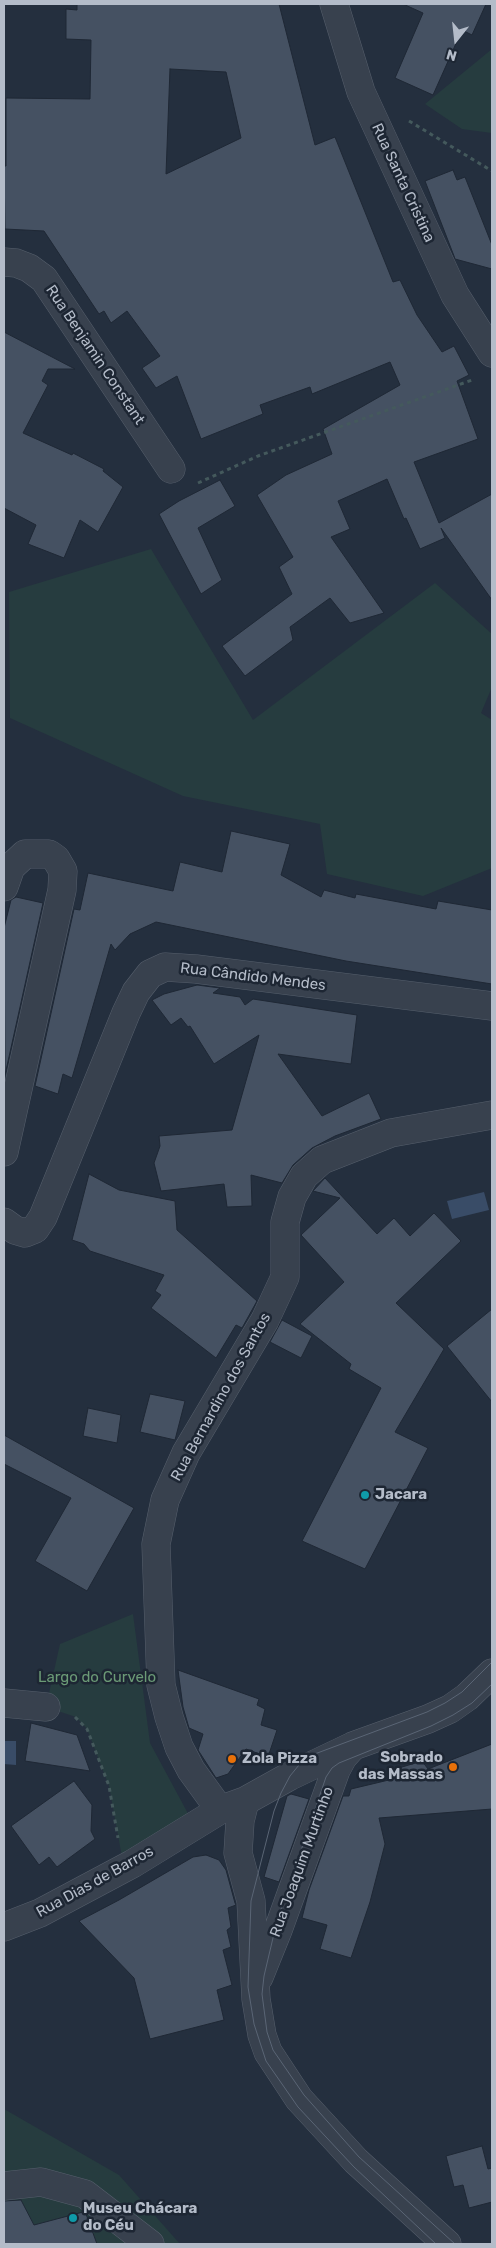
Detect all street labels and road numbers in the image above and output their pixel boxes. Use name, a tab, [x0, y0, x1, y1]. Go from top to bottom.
street label: Rua Santa Cristina	[368, 121, 438, 245]
street label: Rua Benjamin Constant	[42, 282, 148, 428]
street label: Rua Cândido Mendes	[179, 959, 327, 995]
street label: Rua Bernardino dos Santos	[167, 1310, 275, 1484]
street label: Rua Joaquim Murtinho	[266, 1784, 338, 1940]
street label: Rua Dias de Barros	[33, 1842, 157, 1922]

